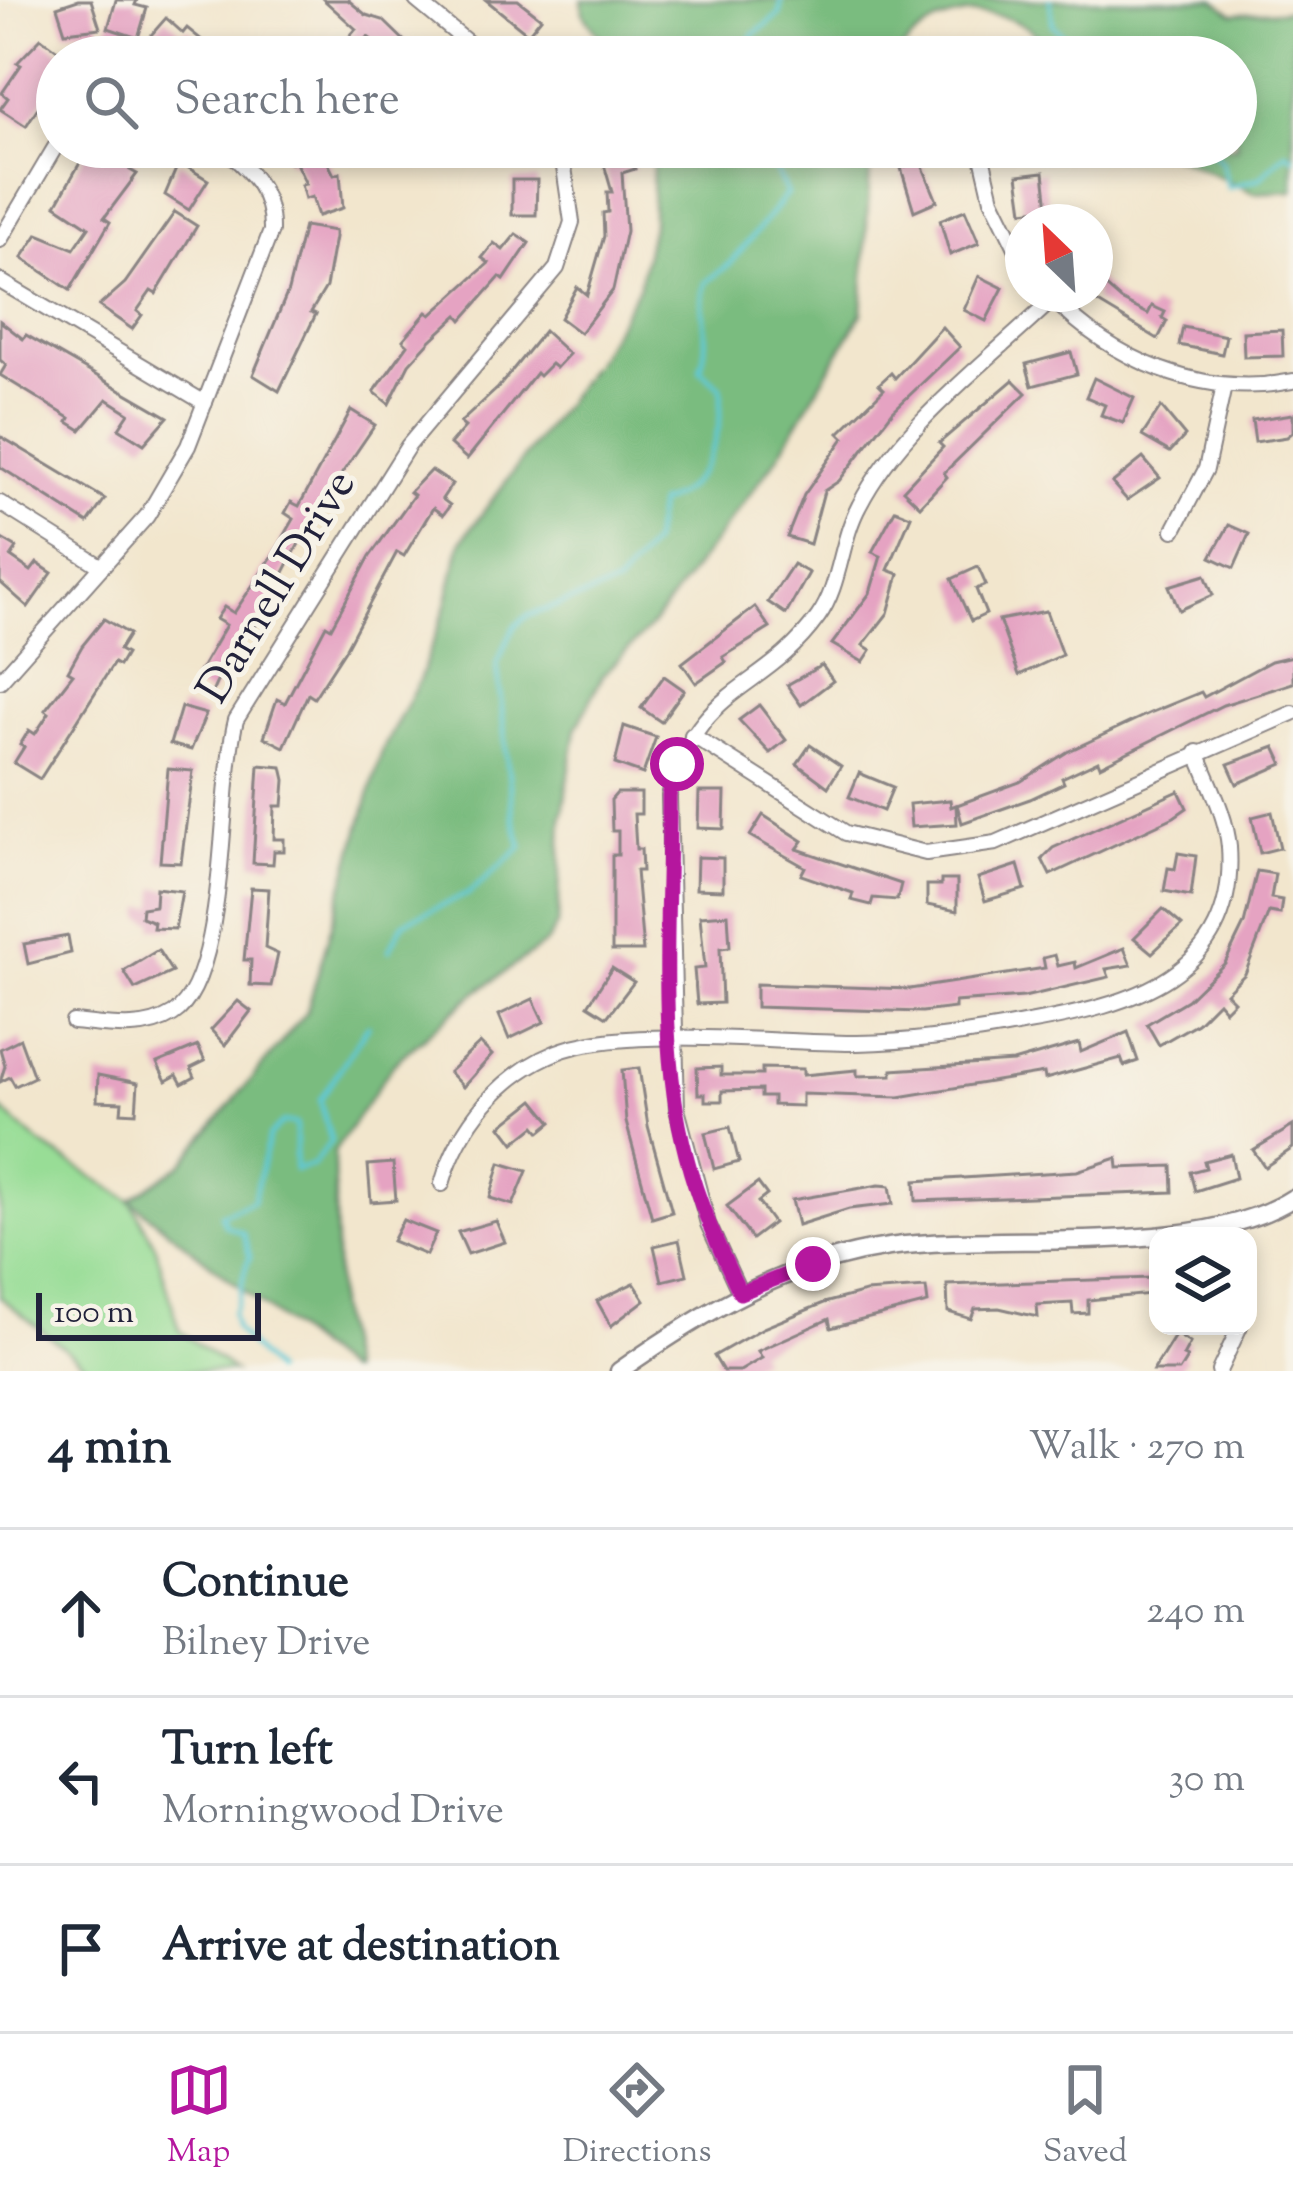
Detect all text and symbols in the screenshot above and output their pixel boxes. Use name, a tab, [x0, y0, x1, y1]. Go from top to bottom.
search box	[36, 36, 1257, 168]
icon: search	[78, 69, 144, 135]
text: Search here	[174, 70, 400, 135]
north arrow	[1005, 204, 1113, 312]
street label: Darnell Drive	[184, 459, 374, 717]
route start	[650, 737, 704, 791]
map controls	[1149, 1227, 1257, 1335]
button: layers	[1149, 1227, 1257, 1335]
route end	[786, 1237, 840, 1291]
scale bar	[36, 1287, 261, 1340]
text: 100 m	[54, 1290, 134, 1338]
text: 4 min	[48, 1413, 171, 1486]
text: Walk · 270 m	[1029, 1421, 1245, 1477]
text: Continue	[162, 1552, 349, 1617]
icon: ahead	[48, 1580, 114, 1646]
text: 240 m	[1146, 1585, 1245, 1641]
text: Bilney Drive	[162, 1617, 370, 1673]
text: Turn left	[162, 1720, 333, 1785]
icon: left	[48, 1748, 114, 1814]
text: 30 m	[1168, 1753, 1245, 1809]
text: Morningwood Drive	[162, 1785, 504, 1841]
icon: arrive	[48, 1916, 114, 1982]
text: Arrive at destination	[162, 1916, 560, 1981]
tab: Map	[166, 2057, 232, 2177]
tab: Directions	[563, 2057, 712, 2177]
tab: Saved	[1043, 2057, 1127, 2177]

